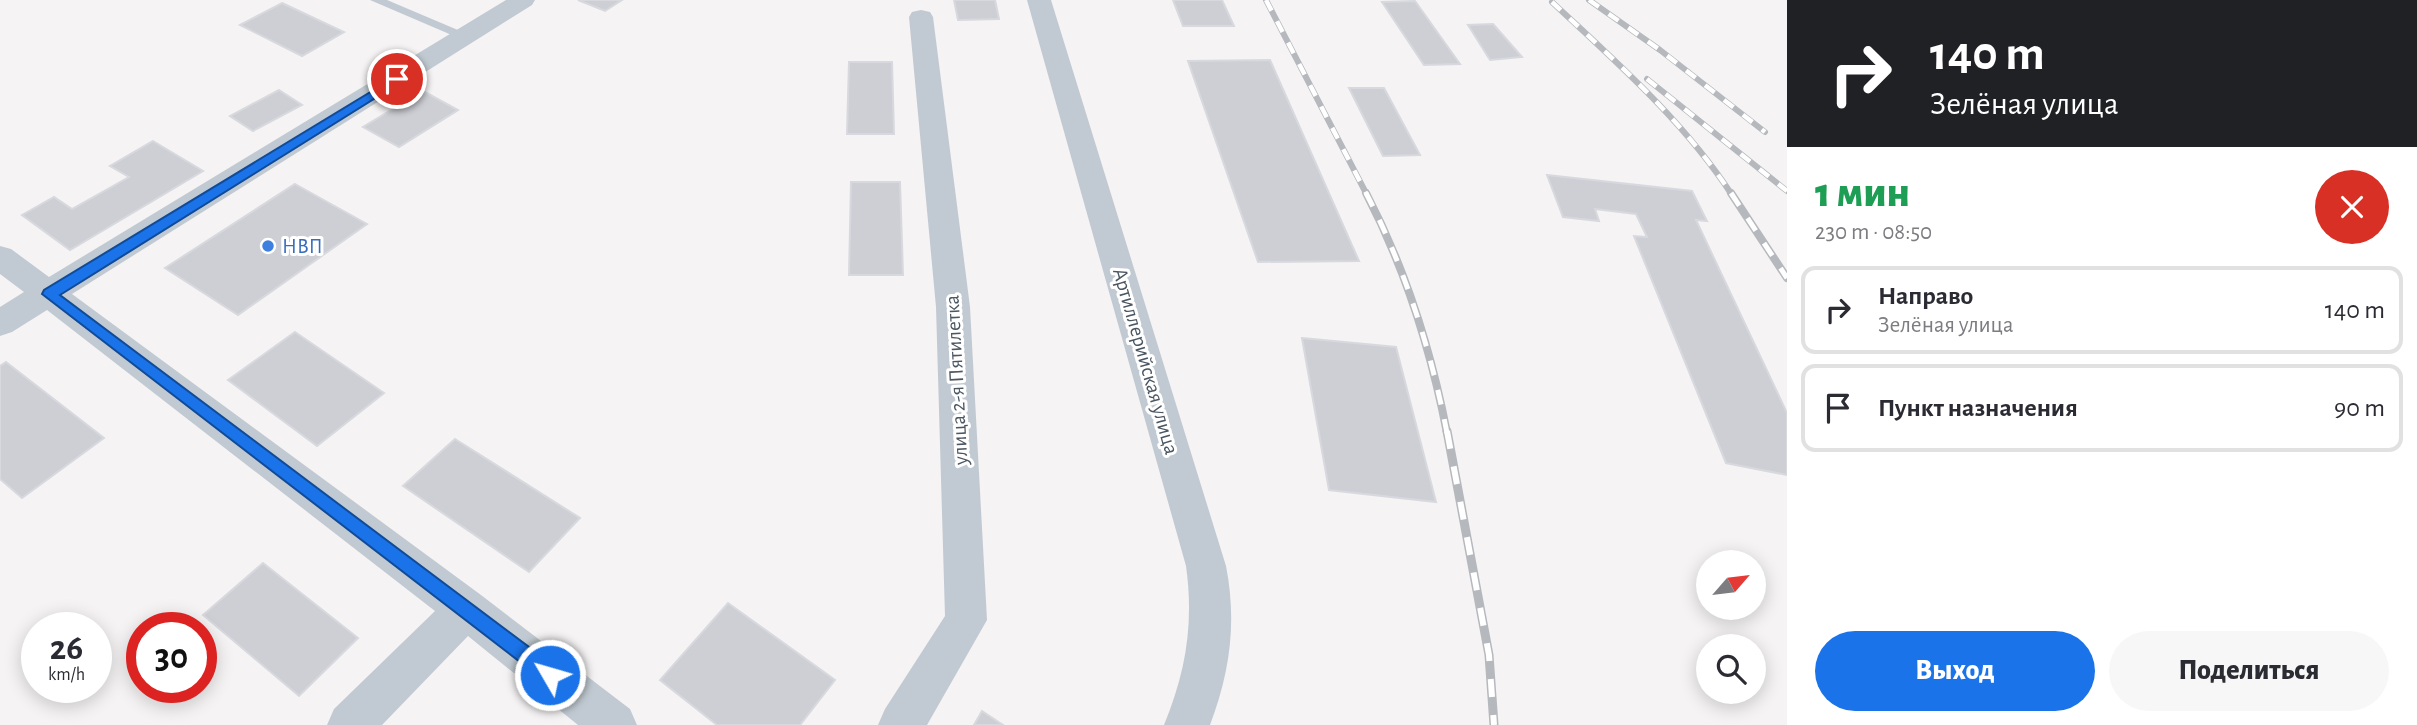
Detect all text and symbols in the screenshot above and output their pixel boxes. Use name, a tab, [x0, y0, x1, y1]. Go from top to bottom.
icon: right	[1815, 28, 1906, 119]
text: 140 m	[1930, 30, 2045, 79]
pin	[367, 49, 427, 109]
icon: arrive	[378, 60, 416, 98]
text: Зелёная улица	[1930, 88, 2119, 120]
button: close	[2315, 170, 2389, 244]
text: 1 мин	[1815, 172, 1910, 214]
text: 230 m · 08:50	[1815, 221, 1932, 244]
place label: НВП	[282, 236, 323, 257]
marker: НВП	[260, 238, 276, 254]
street label: Артиллерийская улица	[1109, 265, 1182, 457]
text: Направо	[1878, 283, 1973, 309]
icon: right	[1819, 291, 1857, 329]
street label: улица 2-я Пятилетка	[942, 294, 971, 467]
text: 140 m	[2325, 297, 2385, 323]
text: Зелёная улица	[1878, 314, 2014, 337]
icon: arrive	[1819, 389, 1857, 427]
text: Пункт назначения	[1878, 395, 2078, 421]
text: 90 m	[2334, 395, 2385, 421]
north arrow	[1696, 550, 1766, 620]
map controls	[1696, 550, 1766, 704]
speed limit sign: 30	[126, 612, 217, 703]
text: 26	[50, 631, 83, 666]
button: Выход	[1815, 631, 2095, 711]
button: Поделиться	[2109, 631, 2389, 711]
button: search	[1696, 634, 1766, 704]
position arrow	[513, 638, 587, 712]
text: km/h	[48, 666, 85, 684]

